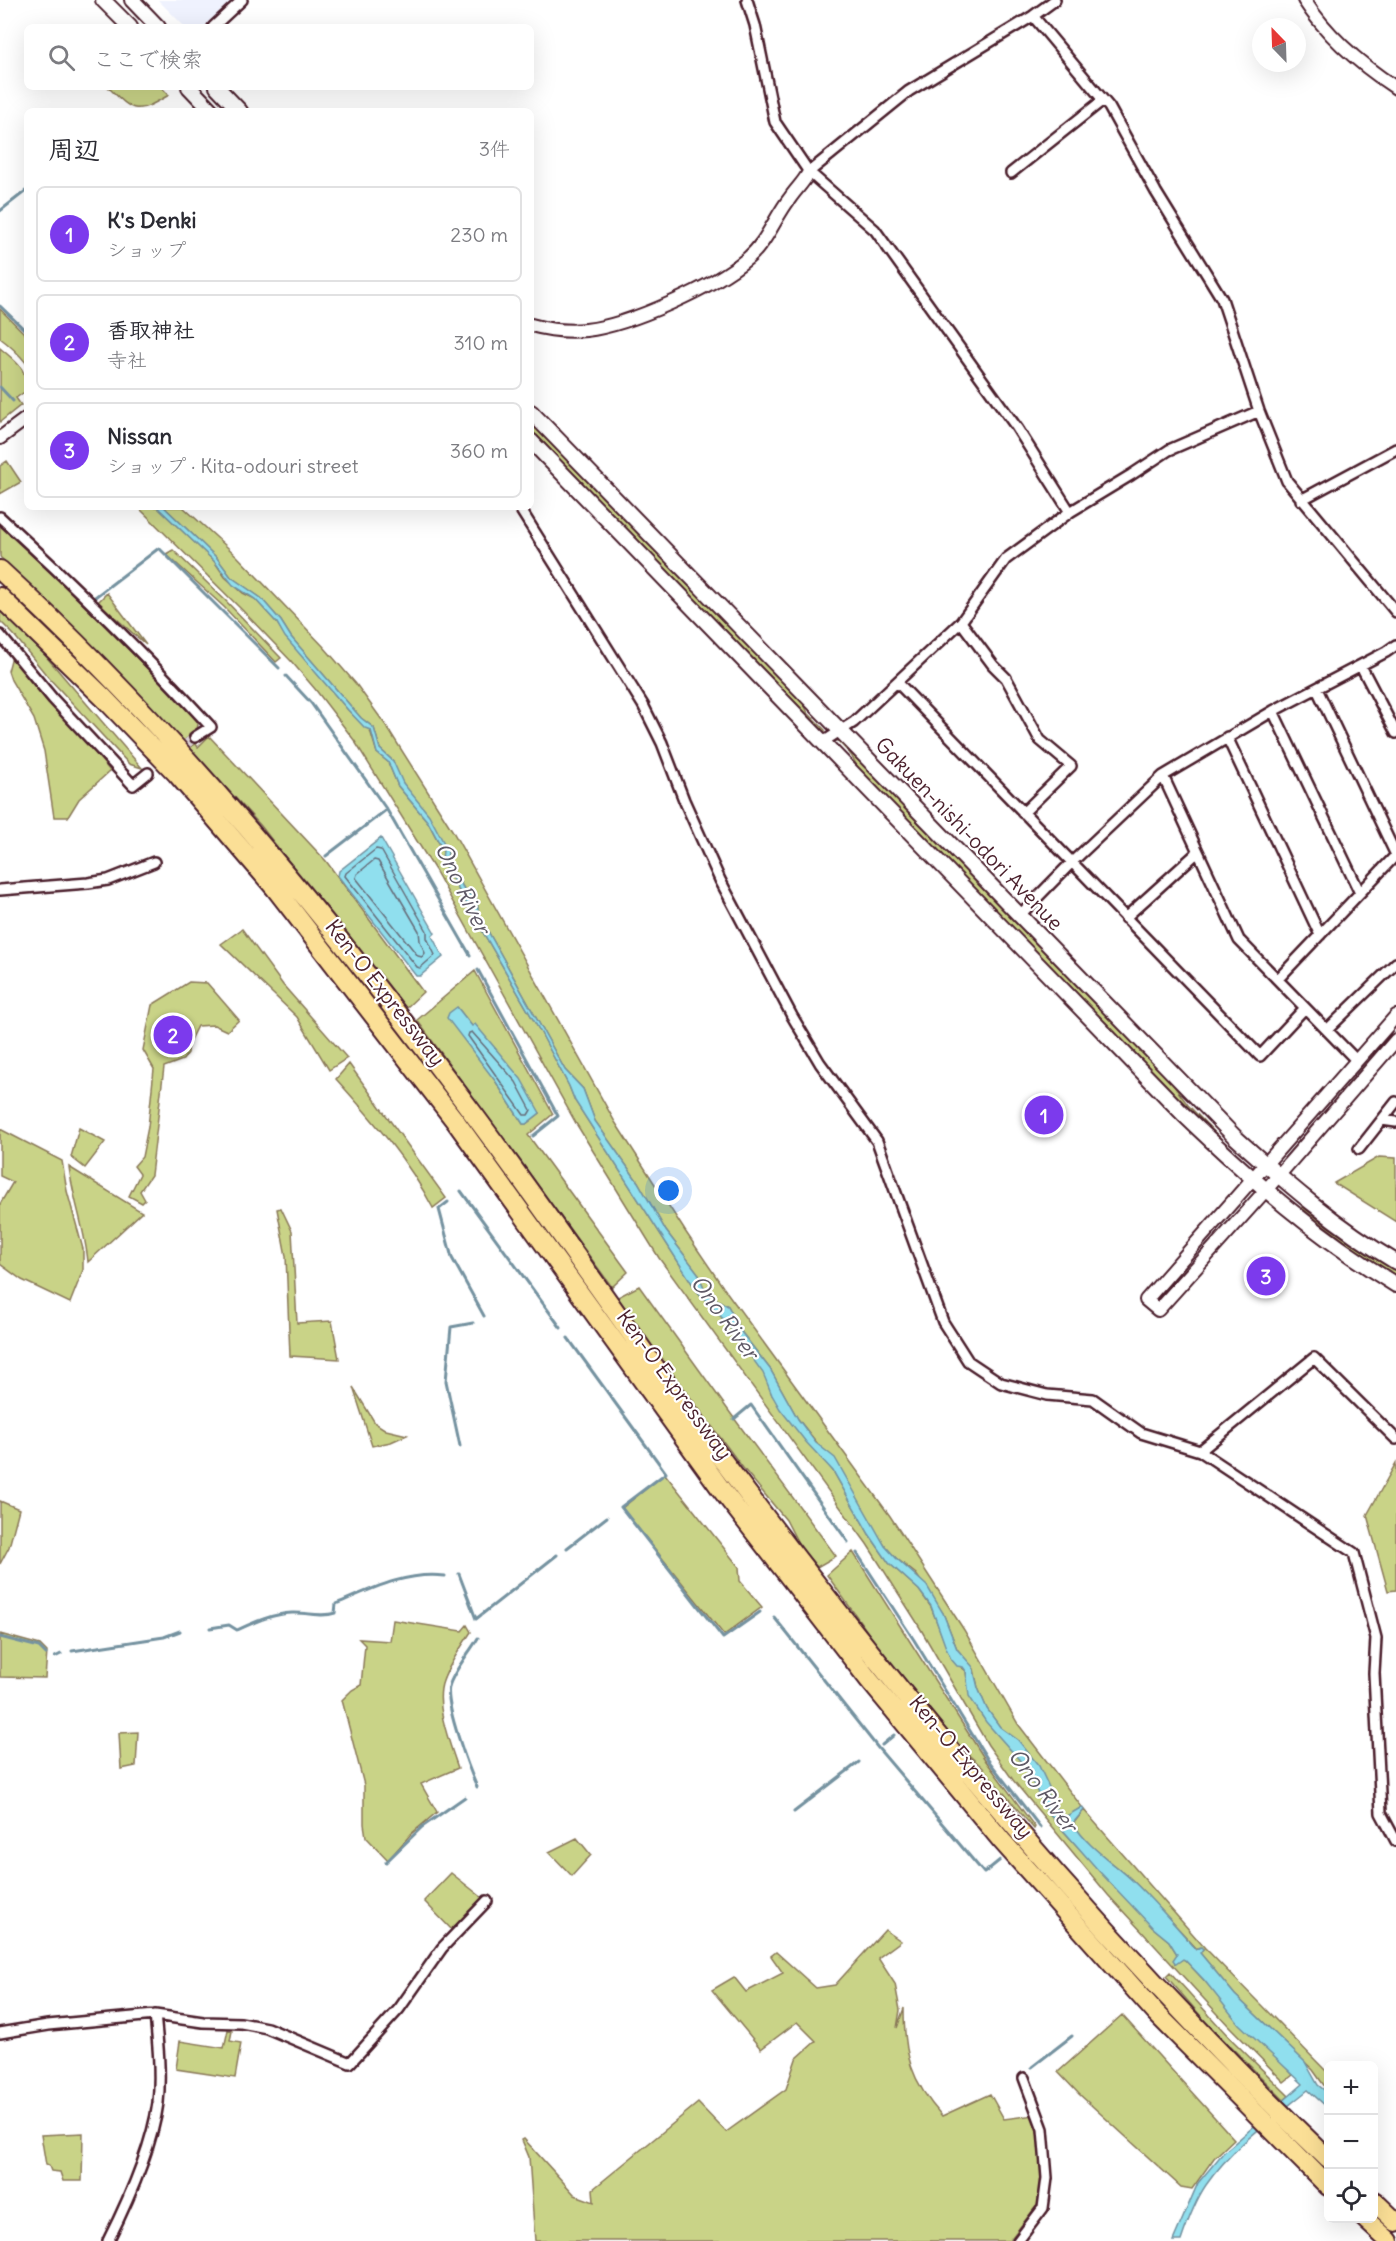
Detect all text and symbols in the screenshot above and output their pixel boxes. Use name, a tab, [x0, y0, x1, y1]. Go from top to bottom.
north arrow	[1252, 18, 1306, 72]
search box	[24, 24, 534, 90]
icon: search	[45, 41, 78, 74]
text: ここで検索	[93, 45, 203, 73]
text: 周辺	[48, 133, 100, 166]
text: 3件	[479, 136, 510, 161]
text: K's Denki	[107, 206, 196, 234]
text: 1	[66, 222, 73, 247]
text: 230 m	[450, 222, 508, 247]
text: ショップ	[107, 237, 186, 262]
text: 香取神社	[107, 316, 195, 344]
text: 2	[64, 330, 75, 355]
text: 310 m	[453, 330, 508, 355]
text: 寺社	[107, 347, 147, 372]
text: Nissan	[107, 422, 172, 450]
text: 3	[64, 438, 75, 463]
text: 360 m	[450, 438, 508, 463]
text: ショップ · Kita-odouri street	[107, 453, 358, 478]
street label: Gakuen-nishi-odori Avenue	[870, 731, 1069, 936]
water label: Ono River	[429, 838, 498, 941]
street label: Ken-O Expressway	[320, 914, 451, 1072]
pin: 2	[154, 1012, 192, 1058]
pin: 1	[1024, 1092, 1064, 1138]
your location	[654, 1176, 683, 1205]
pin: 3	[1246, 1254, 1286, 1298]
water label: Ono River	[685, 1269, 767, 1367]
street label: Ken-O Expressway	[611, 1304, 738, 1465]
street label: Ken-O Expressway	[903, 1689, 1039, 1844]
water label: Ono River	[1002, 1743, 1085, 1840]
map controls	[1324, 2061, 1378, 2223]
button: +	[1324, 2061, 1378, 2115]
button: −	[1324, 2115, 1378, 2169]
button: locate	[1324, 2169, 1378, 2223]

